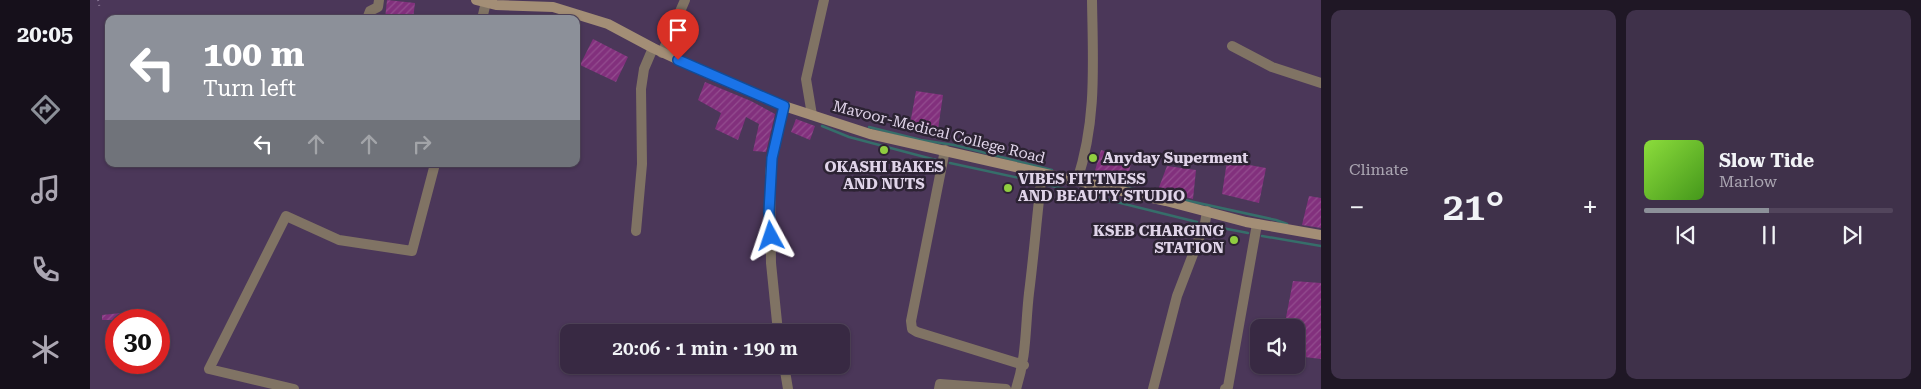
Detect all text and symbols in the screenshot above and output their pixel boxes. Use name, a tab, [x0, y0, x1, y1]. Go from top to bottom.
pin	[657, 9, 699, 60]
icon: arrive	[664, 16, 692, 44]
text: 20:05	[17, 22, 73, 47]
text: 100 m	[203, 34, 304, 75]
icon: left	[120, 35, 185, 100]
text: Turn left	[203, 76, 296, 101]
icon: directions	[28, 92, 63, 127]
street label: Mavoor-Medical College Road	[831, 97, 1047, 167]
icon: left	[249, 130, 277, 158]
icon: ahead	[302, 130, 330, 158]
icon: ahead	[355, 130, 383, 158]
icon: right	[408, 130, 436, 158]
marker: OKASHI BAKES AND NUTS	[878, 144, 890, 156]
place label: Anyday Superment	[1103, 149, 1248, 167]
text: Slow Tide	[1719, 149, 1814, 172]
marker: Anyday Superment	[1087, 152, 1099, 164]
place label: OKASHI BAKES AND NUTS	[824, 158, 944, 193]
text: Climate	[1349, 160, 1408, 179]
place label: VIBES FITTNESS AND BEAUTY STUDIO	[1018, 170, 1185, 205]
icon: music	[28, 172, 63, 207]
text: Marlow	[1719, 172, 1777, 191]
marker: VIBES FITTNESS AND BEAUTY STUDIO	[1002, 182, 1014, 194]
text: 21°	[1443, 185, 1504, 229]
text: −	[1349, 191, 1365, 224]
text: +	[1582, 191, 1598, 224]
position arrow	[744, 209, 796, 261]
icon: previous	[1672, 221, 1700, 249]
icon: pause	[1755, 221, 1783, 249]
icon: next	[1838, 221, 1866, 249]
place label: KSEB CHARGING STATION	[1093, 222, 1224, 257]
marker: KSEB CHARGING STATION	[1228, 234, 1240, 246]
icon: phone	[28, 252, 63, 287]
speed limit sign: 30	[105, 309, 170, 374]
map controls	[1250, 319, 1305, 374]
button: sound	[1250, 319, 1305, 374]
icon: climate	[28, 332, 63, 367]
text: 20:06 · 1 min · 190 m	[612, 337, 798, 360]

